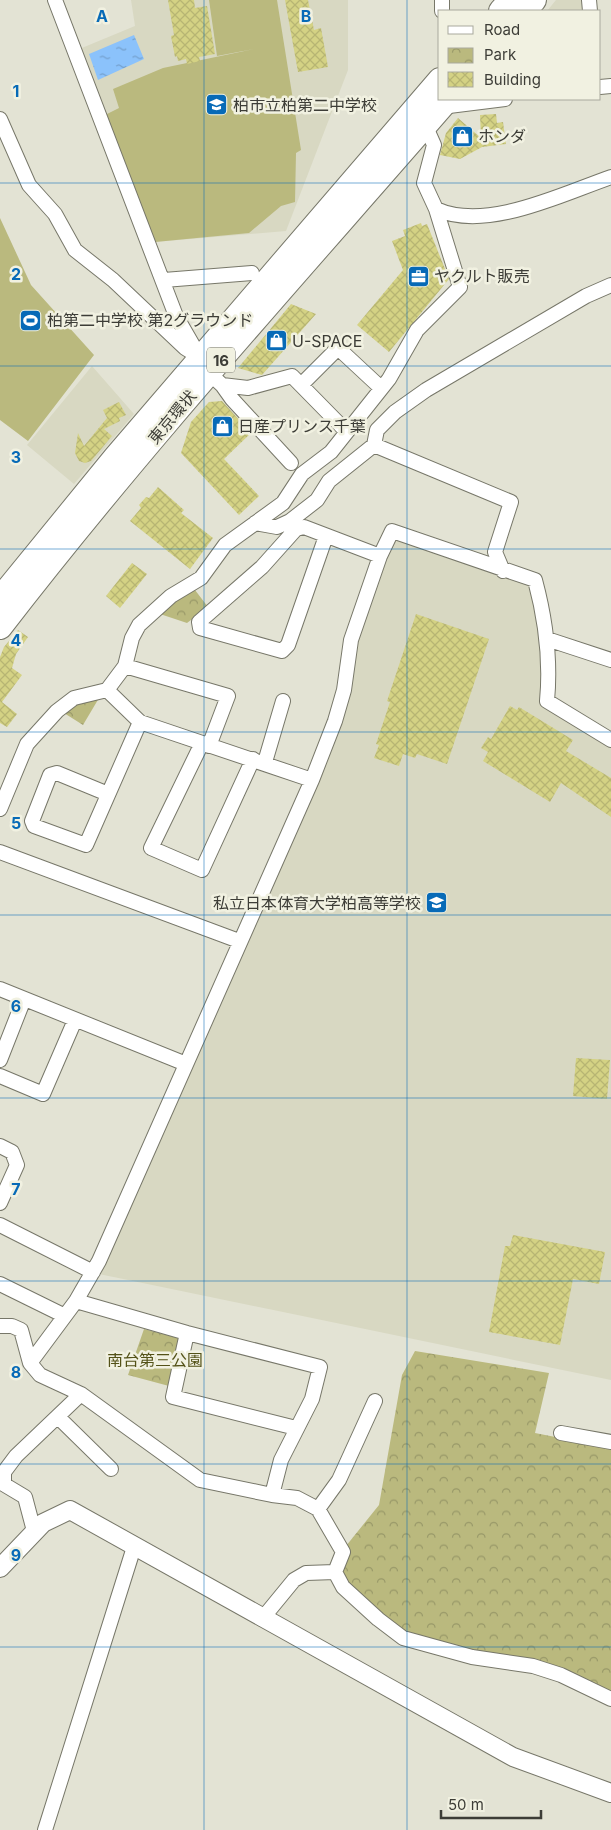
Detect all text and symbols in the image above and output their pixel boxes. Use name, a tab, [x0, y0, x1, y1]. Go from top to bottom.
text: A	[96, 6, 108, 26]
text: B	[301, 6, 311, 26]
legend	[438, 10, 601, 100]
text: Road	[484, 20, 520, 39]
text: Park	[484, 45, 517, 64]
text: Building	[484, 70, 541, 89]
text: 1	[13, 81, 19, 101]
school or university icon: 柏市立柏第二中学校	[205, 93, 229, 117]
place label: 柏市立柏第二中学校	[233, 95, 377, 115]
shop icon: ホンダ	[450, 124, 474, 148]
place label: ホンダ	[478, 126, 526, 146]
text: 2	[11, 264, 21, 284]
office icon: ヤクルト販売	[406, 264, 430, 288]
place label: ヤクルト販売	[434, 266, 530, 286]
sports icon: 柏第二中学校 第2グラウンド	[19, 308, 43, 332]
place label: 柏第二中学校 第2グラウンド	[47, 310, 253, 330]
shop icon: U-SPACE	[264, 329, 288, 353]
place label: U-SPACE	[292, 331, 362, 351]
road number: 16	[207, 348, 235, 372]
street label: 東京環状	[144, 386, 200, 448]
shop icon: 日産プリンス千葉	[210, 414, 234, 438]
place label: 日産プリンス千葉	[238, 416, 366, 436]
text: 3	[11, 447, 21, 467]
text: 4	[11, 630, 22, 650]
text: 5	[11, 813, 21, 833]
school or university icon: 私立日本体育大学柏高等学校	[425, 891, 449, 915]
place label: 私立日本体育大学柏高等学校	[213, 893, 421, 913]
text: 6	[11, 996, 21, 1016]
text: 7	[11, 1179, 21, 1199]
park label: 南台第三公園	[107, 1350, 203, 1370]
text: 8	[11, 1362, 21, 1382]
text: 9	[11, 1545, 21, 1565]
scale bar	[441, 1788, 541, 1820]
text: 50 m	[448, 1795, 484, 1814]

